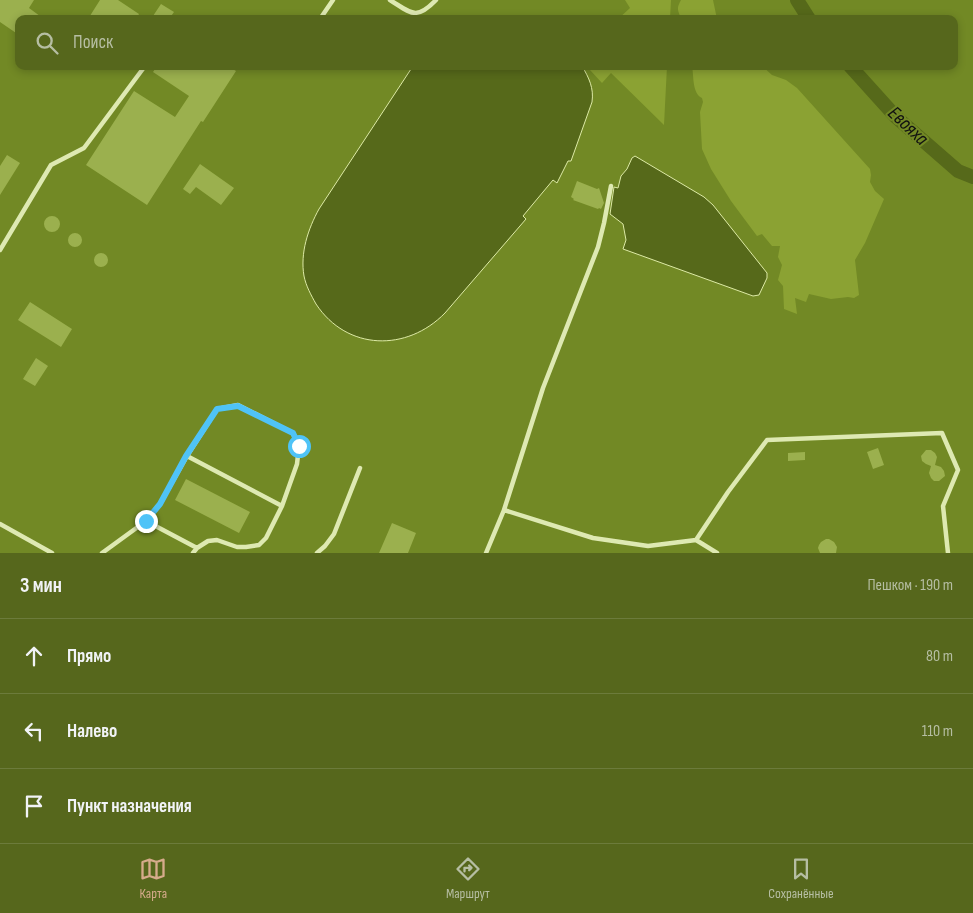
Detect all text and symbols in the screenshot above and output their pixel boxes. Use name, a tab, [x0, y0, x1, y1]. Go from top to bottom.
search box	[15, 15, 958, 70]
icon: search	[33, 29, 61, 57]
text: Поиск	[73, 31, 113, 54]
water label: Евояха	[883, 101, 933, 151]
route start	[288, 435, 311, 458]
route end	[135, 510, 158, 533]
text: 3 мин	[20, 573, 62, 598]
text: Пешком · 190 m	[868, 576, 953, 595]
icon: ahead	[20, 642, 48, 670]
text: Прямо	[67, 645, 111, 668]
text: 80 m	[926, 647, 953, 666]
icon: left	[20, 717, 48, 745]
text: Налево	[67, 720, 117, 743]
text: 110 m	[922, 722, 953, 741]
icon: arrive	[20, 792, 48, 820]
text: Пункт назначения	[67, 795, 192, 818]
tab: Карта	[139, 855, 167, 902]
tab: Маршрут	[446, 855, 490, 902]
tab: Сохранённые	[768, 855, 834, 902]

